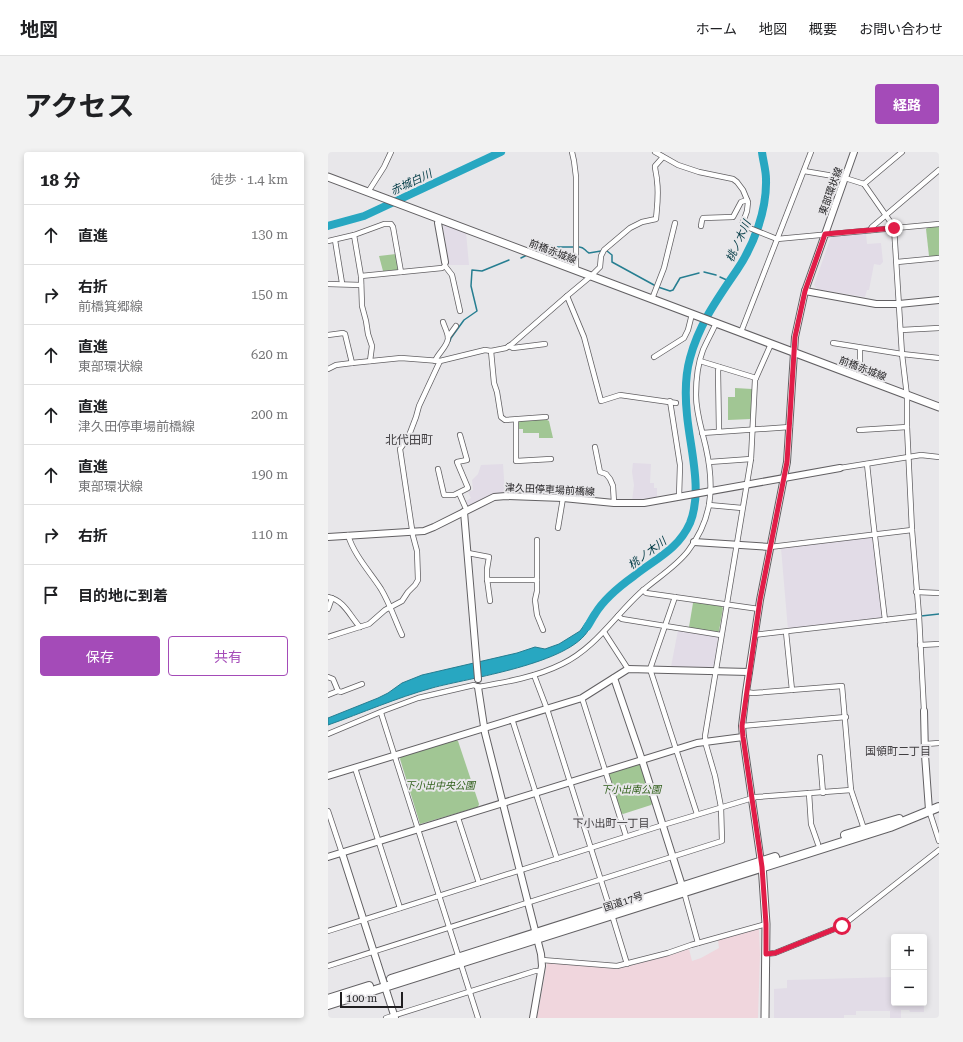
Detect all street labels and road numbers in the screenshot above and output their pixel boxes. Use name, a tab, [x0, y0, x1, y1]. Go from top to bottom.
street label: 東部環状線	[817, 166, 844, 217]
street label: 前橋赤城線	[528, 237, 578, 266]
street label: 前橋赤城線	[838, 354, 888, 383]
street label: 津久田停車場前橋線	[505, 482, 595, 497]
street label: 国道17号	[602, 890, 644, 913]

